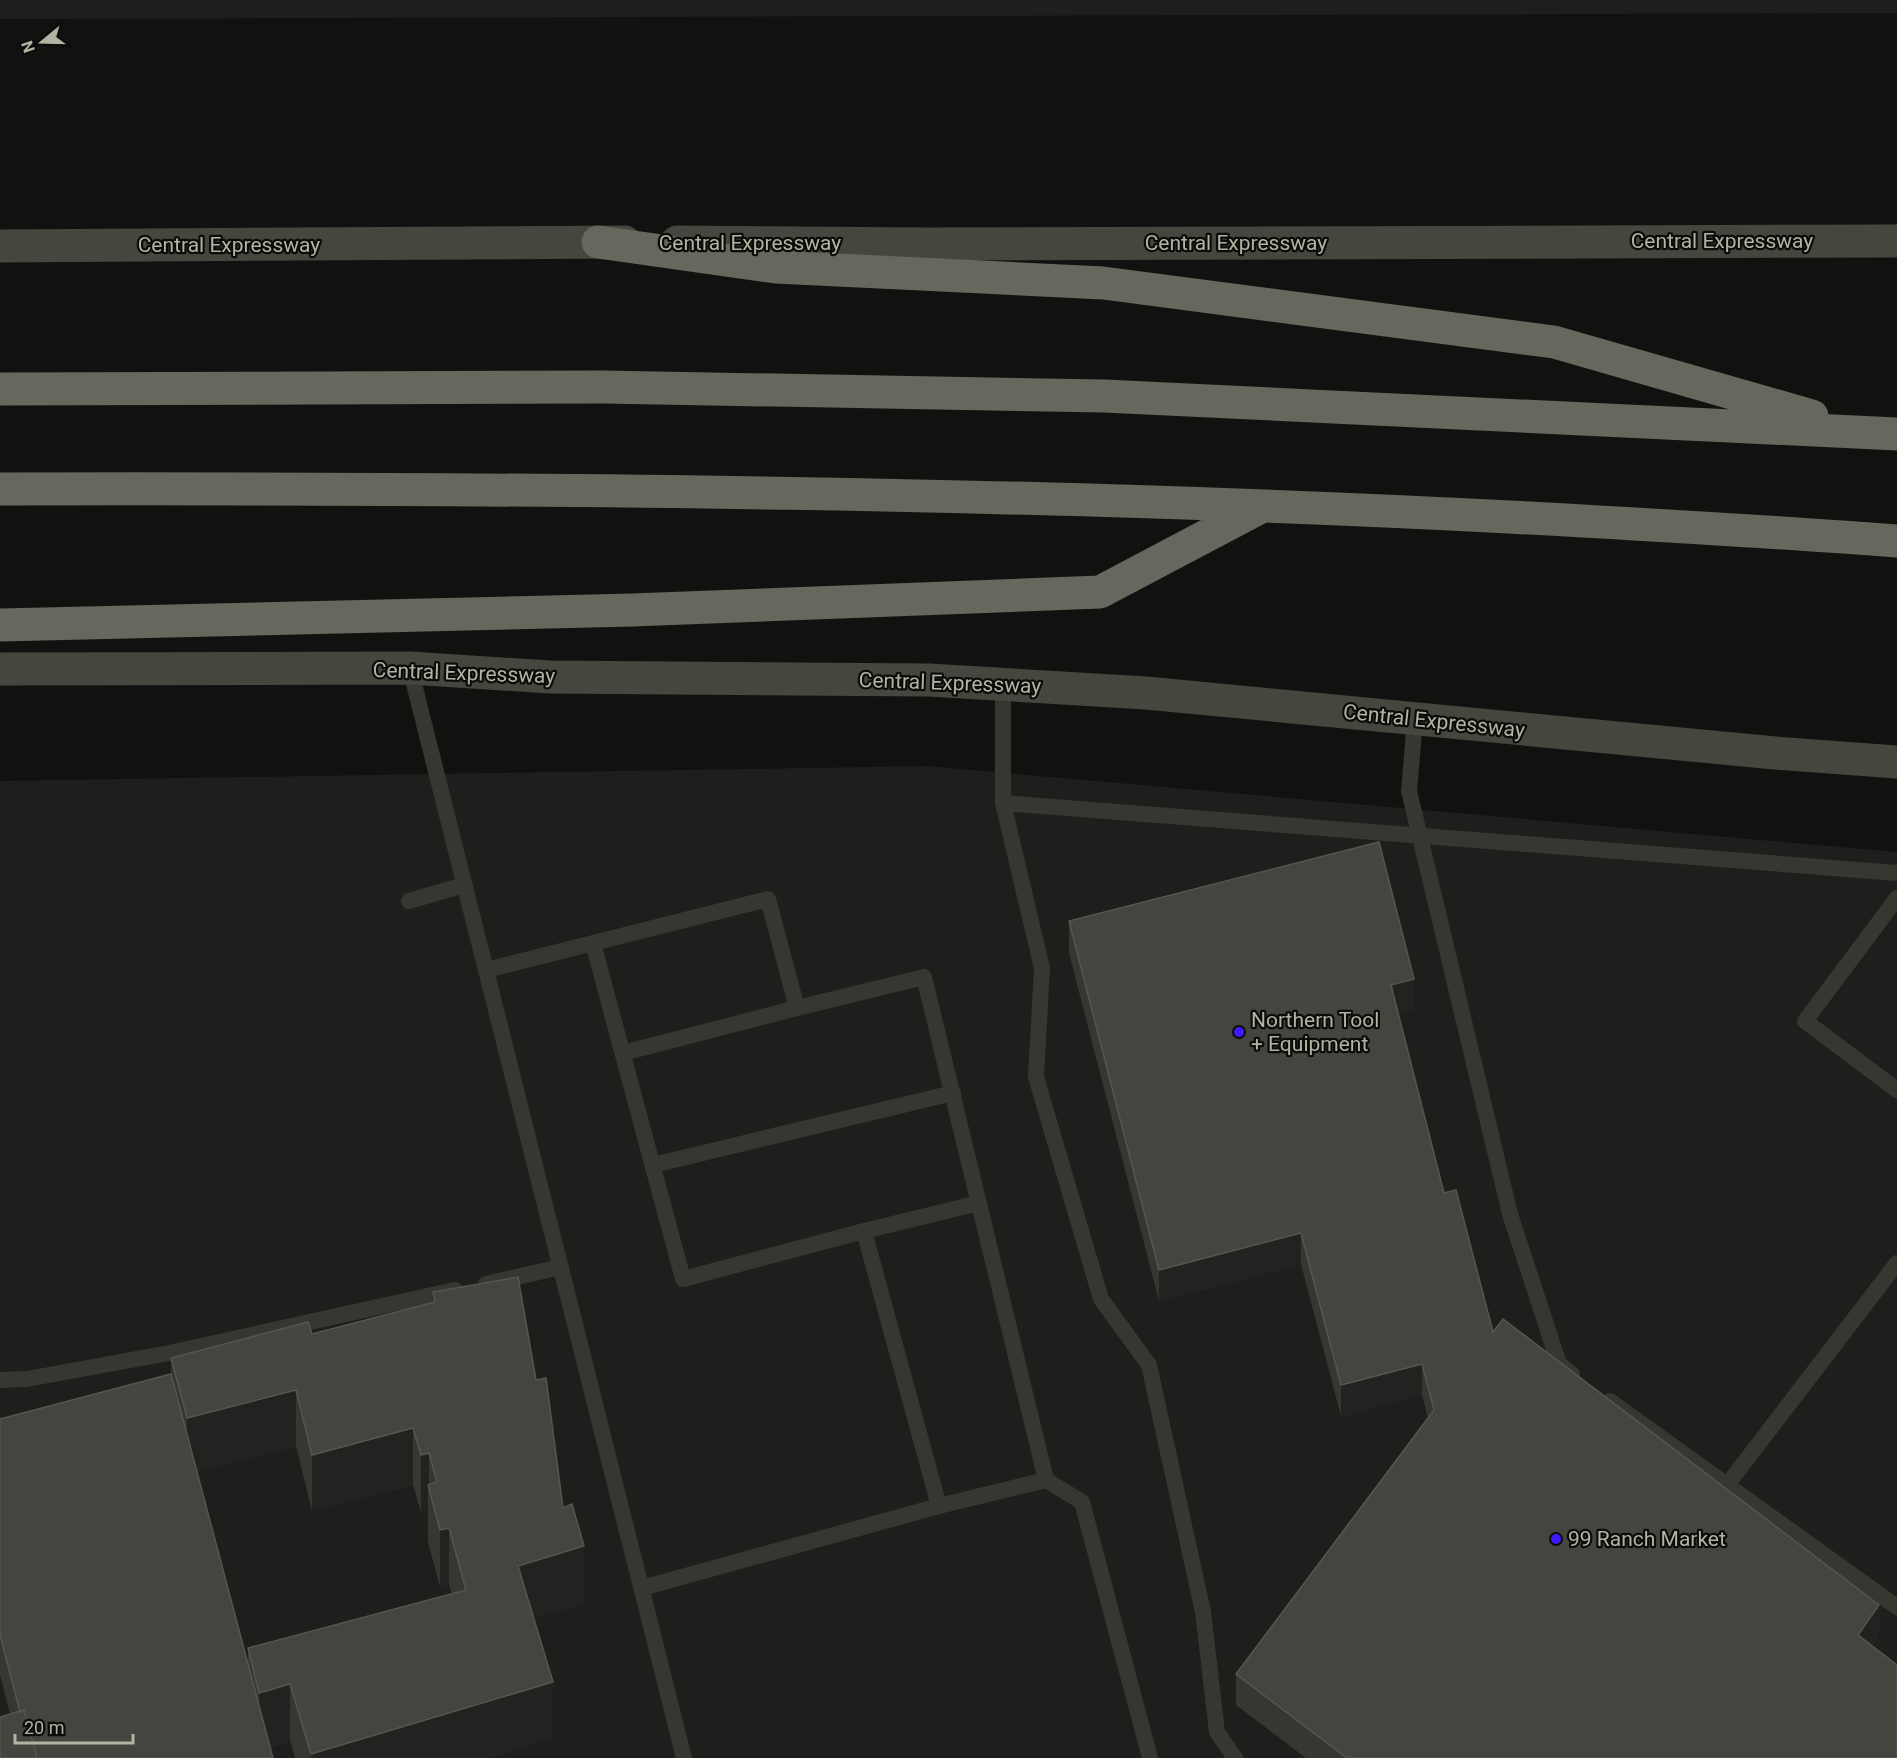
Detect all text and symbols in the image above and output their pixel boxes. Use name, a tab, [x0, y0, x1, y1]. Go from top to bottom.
north arrow	[12, 12, 72, 72]
text: N	[17, 38, 39, 55]
street label: Central Expressway	[1631, 229, 1813, 253]
street label: Central Expressway	[659, 231, 841, 255]
street label: Central Expressway	[1145, 231, 1327, 255]
street label: Central Expressway	[138, 233, 320, 257]
street label: Central Expressway	[372, 658, 556, 688]
street label: Central Expressway	[858, 668, 1042, 698]
street label: Central Expressway	[1342, 700, 1526, 742]
place label: Northern Tool + Equipment	[1251, 1008, 1379, 1056]
marker: Northern Tool + Equipment	[1232, 1025, 1246, 1039]
place label: 99 Ranch Market	[1568, 1527, 1726, 1551]
marker: 99 Ranch Market	[1549, 1532, 1563, 1546]
scale bar	[15, 1707, 134, 1745]
text: 20 m	[24, 1717, 64, 1738]

